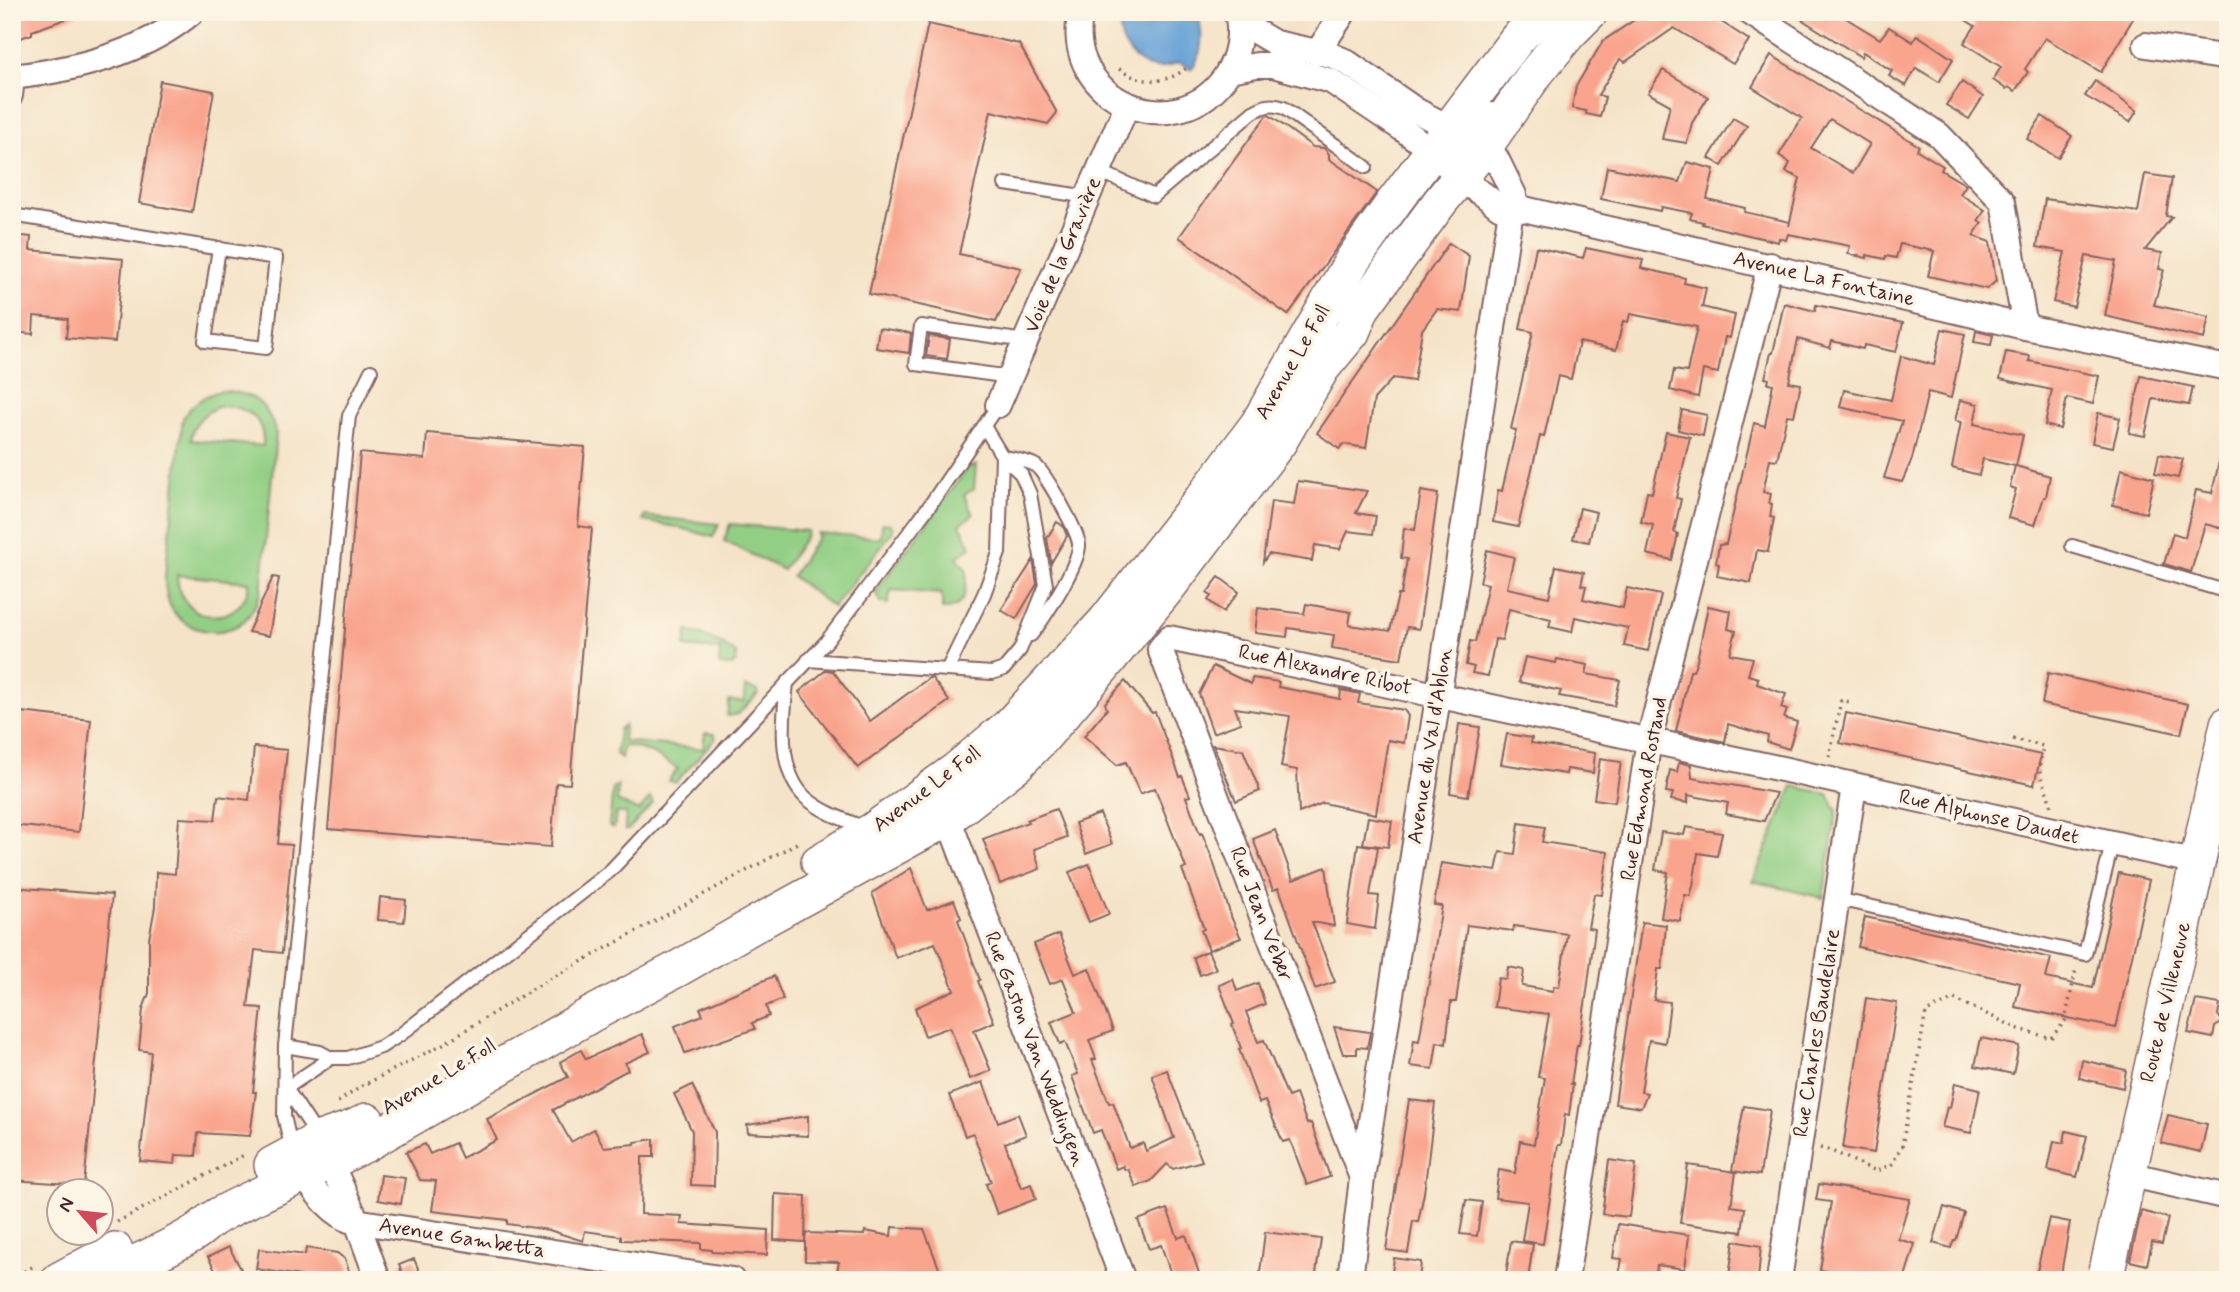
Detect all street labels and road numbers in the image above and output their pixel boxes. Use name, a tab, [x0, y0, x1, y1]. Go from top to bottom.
street label: Voie de la Gravière	[1017, 173, 1109, 337]
street label: Avenue La Fontaine	[1730, 244, 1918, 314]
street label: Avenue Le Foll	[1249, 299, 1337, 425]
street label: Rue Alexandre Ribot	[1236, 638, 1414, 702]
street label: Avenue du Val d'Ablon	[1401, 645, 1459, 846]
street label: Rue Edmond Rostand	[1614, 695, 1674, 883]
street label: Avenue Le Foll	[867, 739, 987, 839]
street label: Rue Alphonse Daudet	[1896, 783, 2082, 851]
street label: Rue Jean Veber	[1223, 843, 1300, 985]
street label: Route de Villeneuve	[2134, 919, 2198, 1085]
street label: Rue Charles Baudelaire	[1787, 927, 1847, 1139]
street label: Rue Gaston Van Weddingen	[975, 928, 1093, 1172]
street label: Avenue Le Foll	[377, 1032, 501, 1122]
street label: Avenue Gambetta	[377, 1211, 547, 1265]

